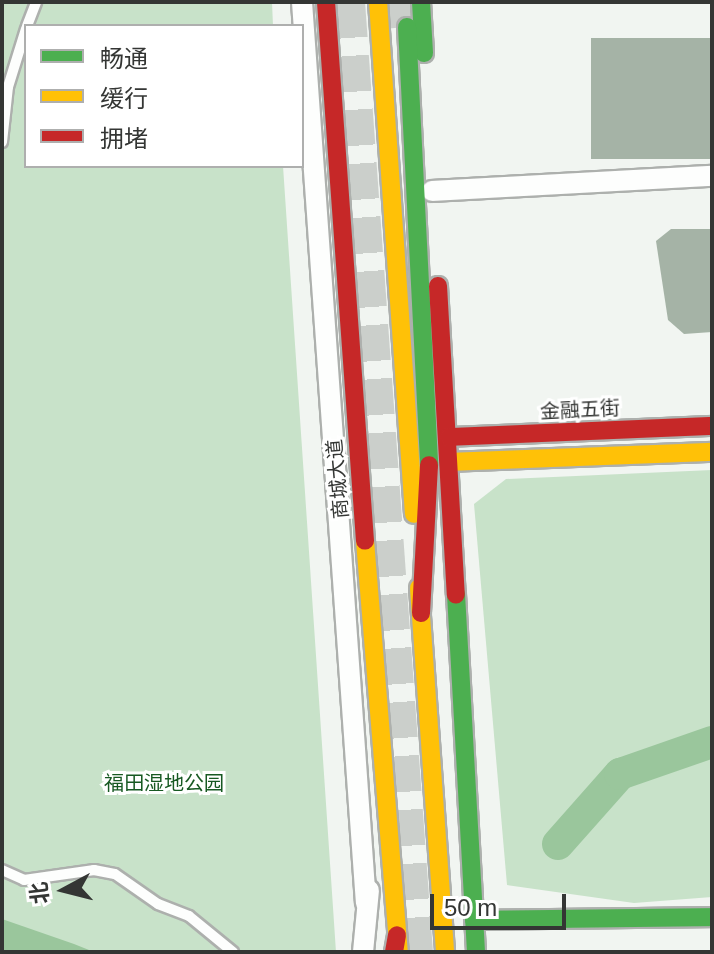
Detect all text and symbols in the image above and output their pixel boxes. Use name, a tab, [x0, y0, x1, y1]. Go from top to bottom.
legend	[24, 24, 304, 168]
text: 畅通	[100, 45, 148, 72]
text: 缓行	[100, 85, 148, 112]
text: 拥堵	[100, 125, 148, 152]
street label: 金融五街	[539, 396, 621, 424]
street label: 商城大道	[323, 438, 353, 520]
park label: 福田湿地公园	[104, 771, 224, 795]
north arrow	[24, 850, 104, 930]
scale bar	[434, 878, 570, 928]
text: 北	[26, 881, 53, 905]
text: 50 m	[444, 894, 497, 921]

